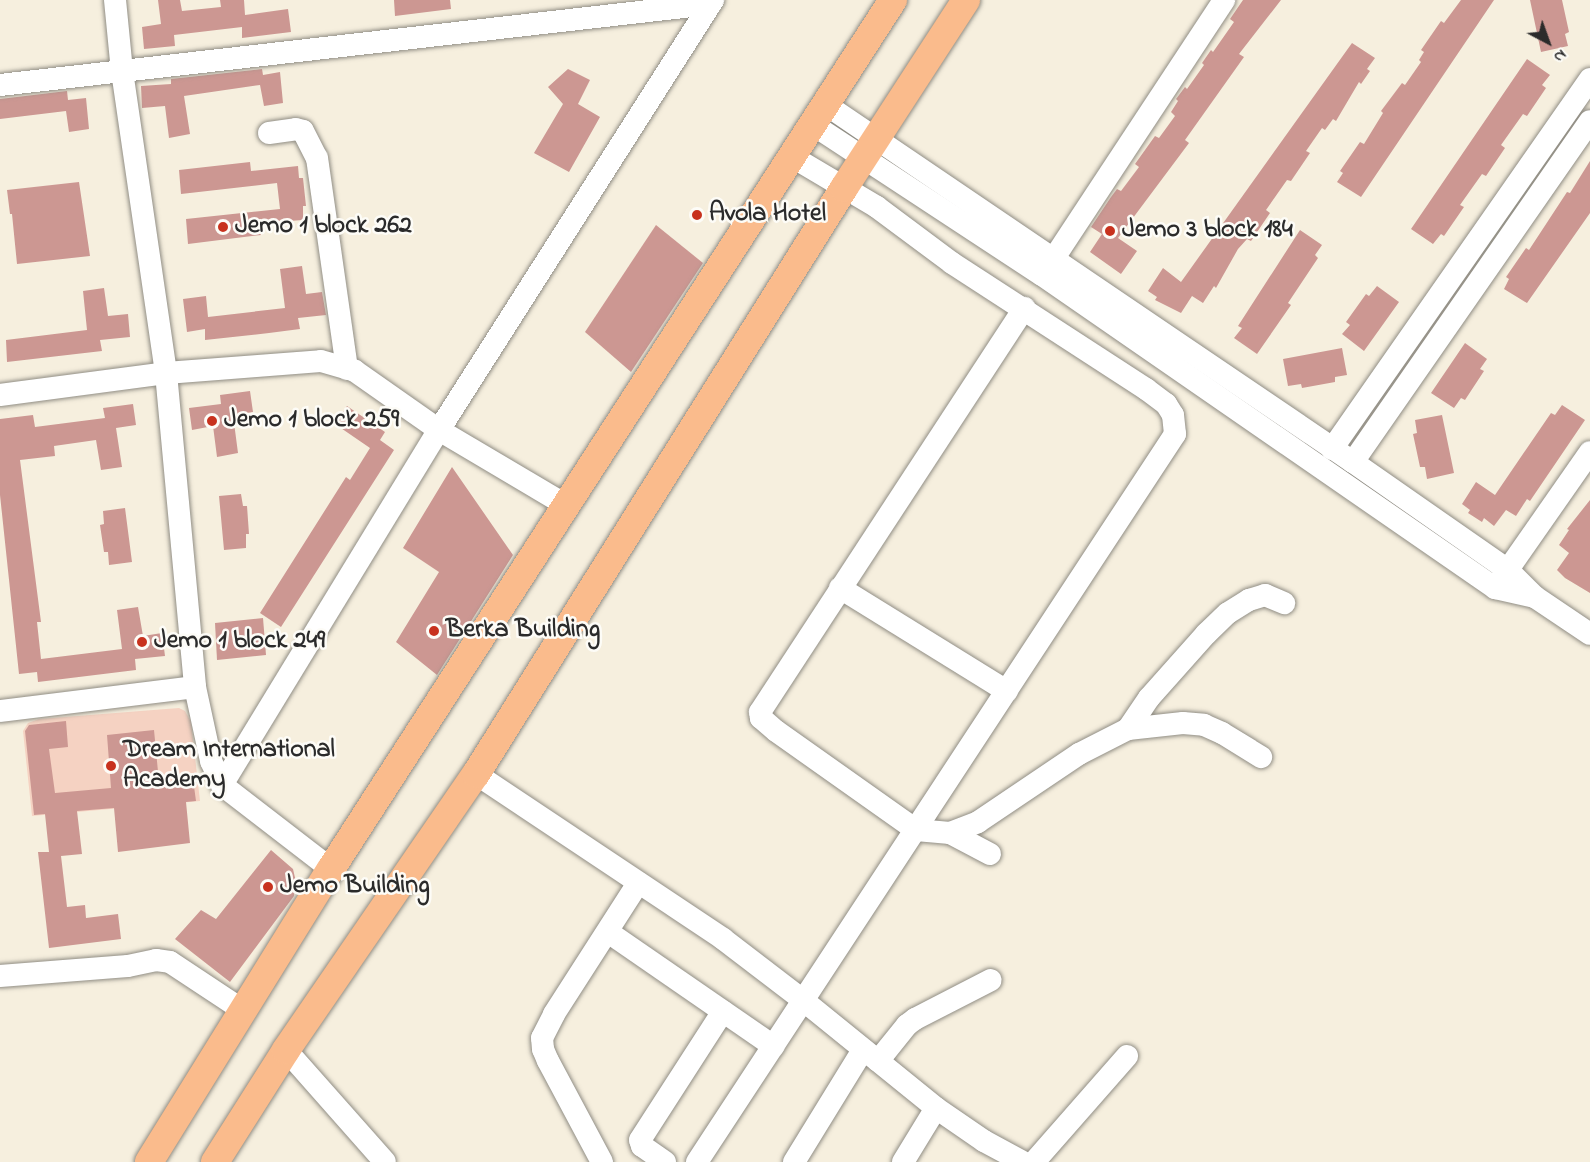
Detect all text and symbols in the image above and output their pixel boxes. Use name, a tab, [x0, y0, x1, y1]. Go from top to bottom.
north arrow	[1518, 12, 1578, 72]
text: N	[1548, 43, 1572, 68]
place label: Avola Hotel	[709, 199, 826, 231]
marker: Avola Hotel	[690, 208, 704, 222]
place label: Jemo 1 block 262	[235, 211, 412, 243]
place label: Jemo 3 block 184	[1122, 215, 1293, 247]
marker: Jemo 1 block 262	[216, 220, 230, 234]
marker: Jemo 3 block 184	[1103, 224, 1117, 238]
place label: Jemo 1 block 259	[224, 405, 399, 437]
marker: Jemo 1 block 259	[205, 414, 219, 428]
place label: Berka Building	[446, 615, 600, 647]
marker: Berka Building	[427, 624, 441, 638]
place label: Jemo 1 block 249	[154, 626, 325, 658]
marker: Jemo 1 block 249	[135, 635, 149, 649]
place label: Dream International Academy	[123, 735, 335, 796]
marker: Dream International Academy	[104, 759, 118, 773]
place label: Jemo Building	[280, 871, 430, 903]
marker: Jemo Building	[261, 880, 275, 894]

